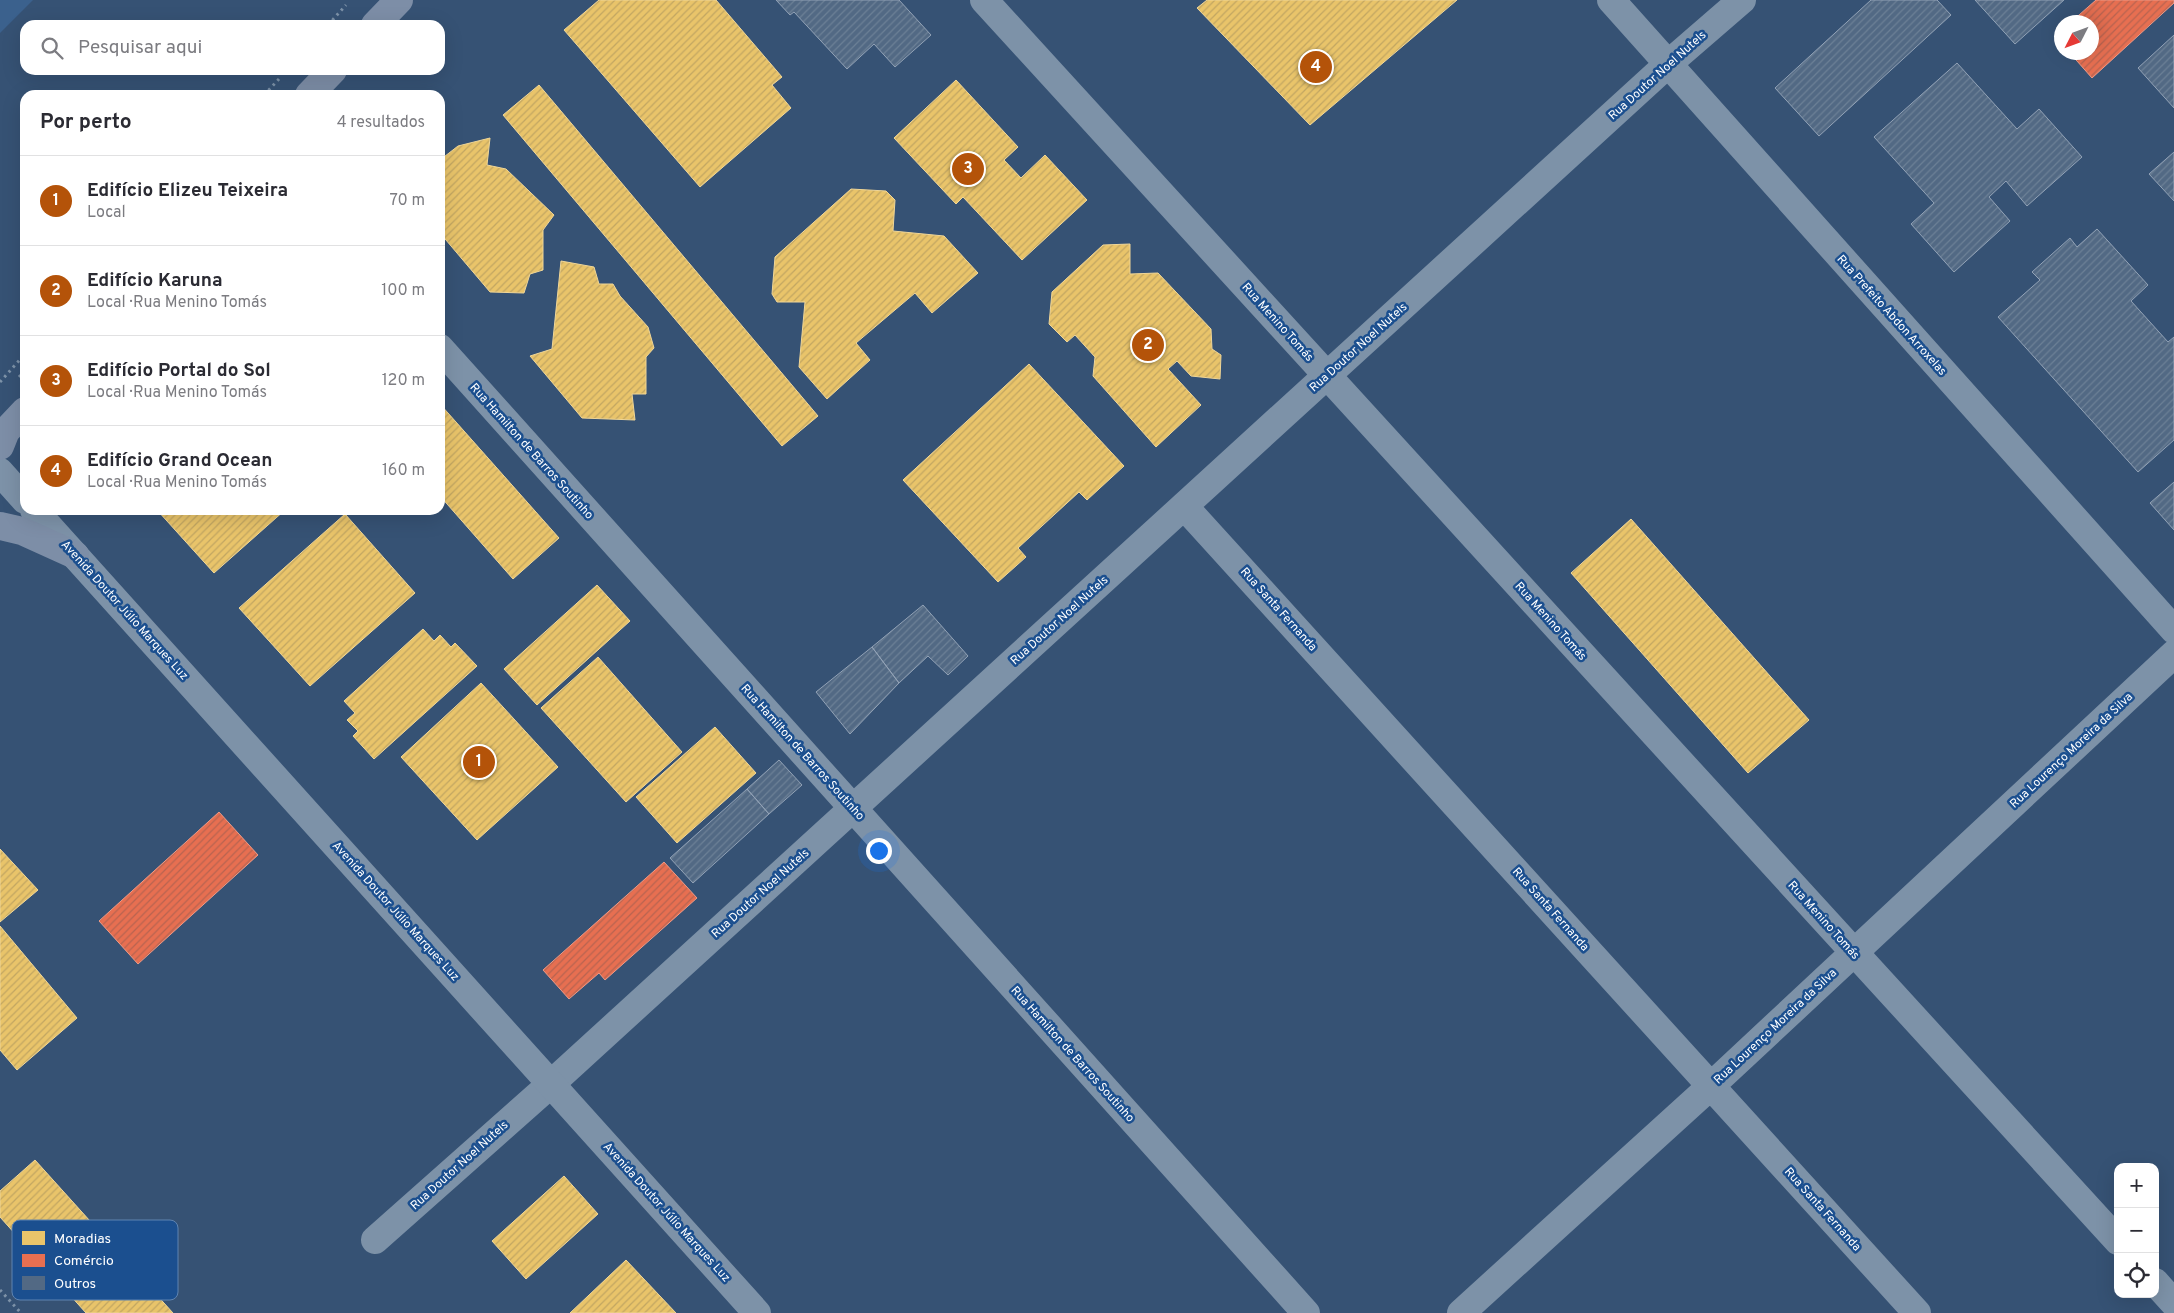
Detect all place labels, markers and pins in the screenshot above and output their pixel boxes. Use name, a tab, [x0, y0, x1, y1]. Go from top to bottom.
pin: 4	[1300, 48, 1332, 86]
pin: 3	[952, 150, 984, 188]
pin: 2	[1132, 326, 1164, 364]
pin: 1	[463, 743, 495, 781]

